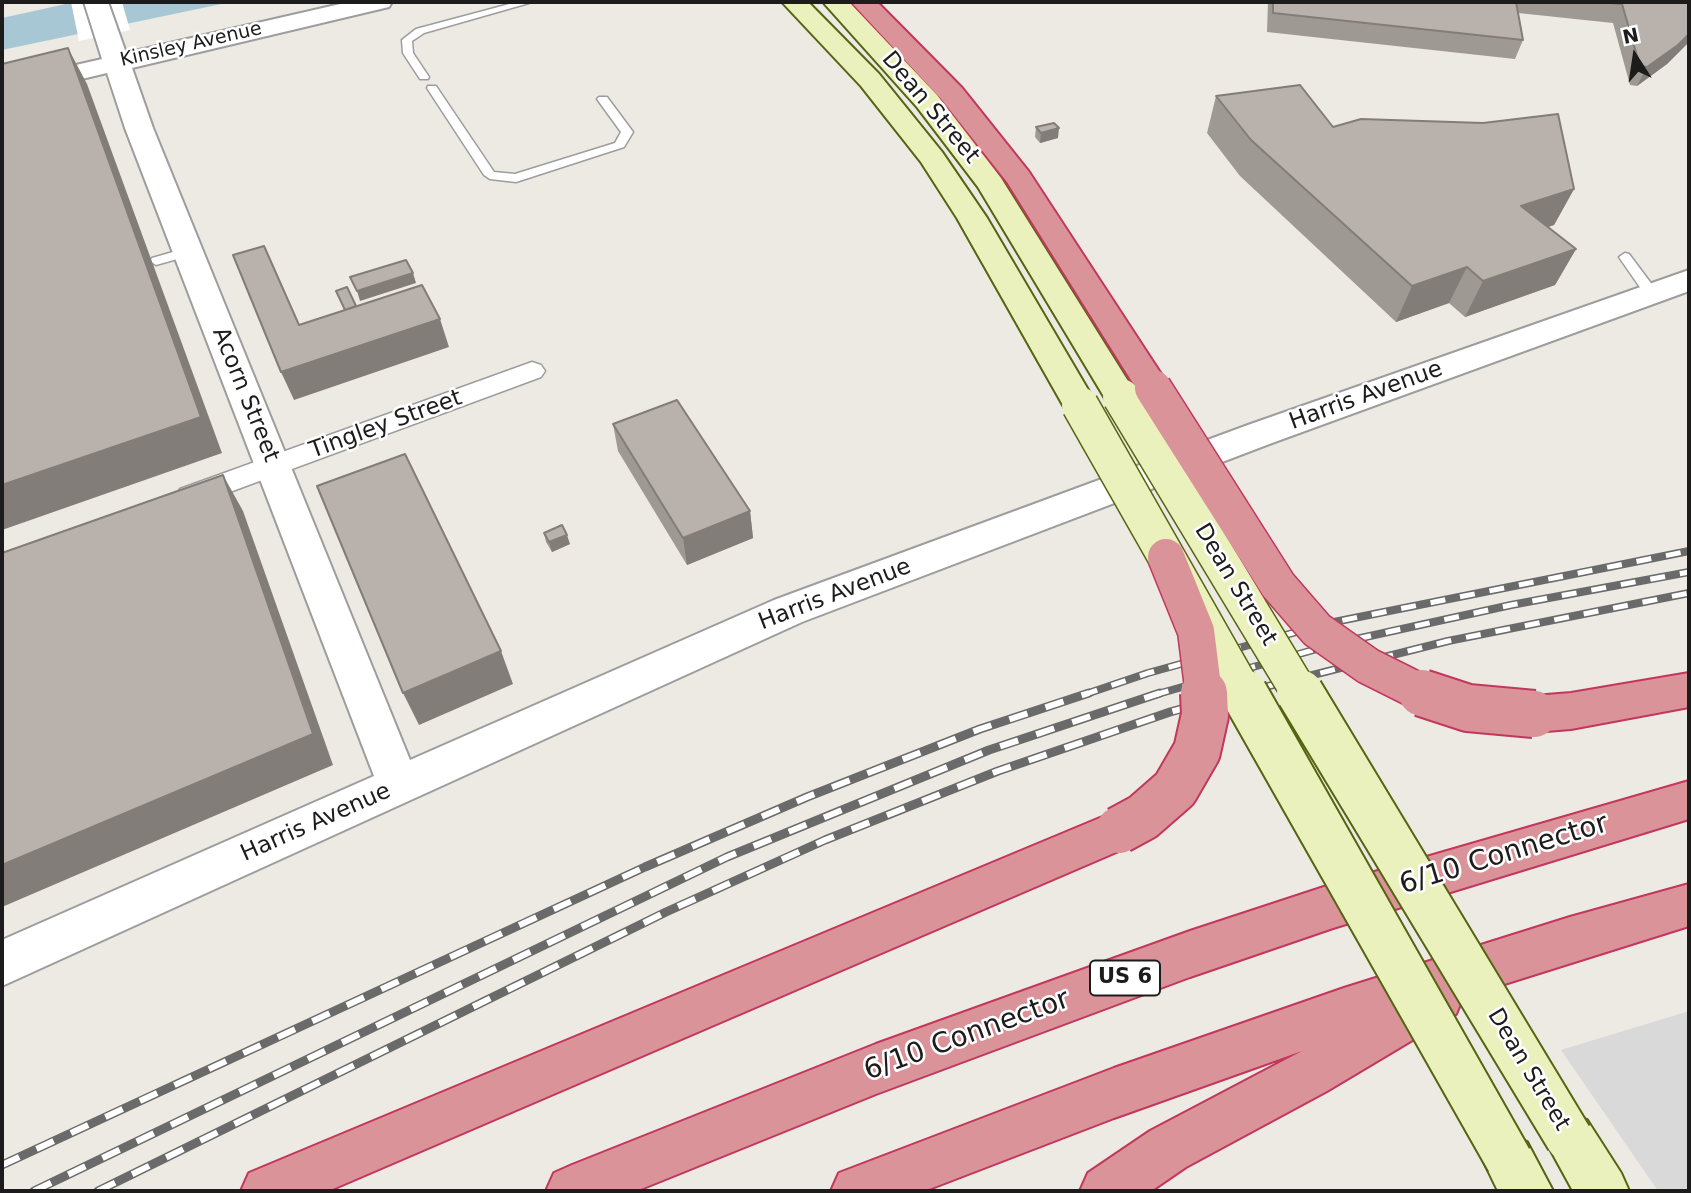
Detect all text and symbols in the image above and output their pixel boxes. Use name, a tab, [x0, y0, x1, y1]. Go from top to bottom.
street label: Kinsley Avenue	[118, 18, 264, 72]
north arrow	[1600, 21, 1670, 91]
text: N	[1621, 23, 1641, 48]
street label: Dean Street	[875, 46, 985, 170]
street label: Acorn Street	[205, 324, 285, 466]
street label: Harris Avenue	[1286, 355, 1446, 437]
street label: Tingley Street	[306, 385, 466, 465]
street label: Dean Street	[1188, 519, 1282, 651]
street label: Harris Avenue	[755, 553, 915, 637]
street label: Harris Avenue	[237, 778, 395, 868]
street label: 6/10 Connector	[1396, 807, 1612, 903]
road number: US 6	[1090, 960, 1160, 996]
street label: 6/10 Connector	[860, 983, 1074, 1089]
street label: Dean Street	[1481, 1004, 1575, 1136]

